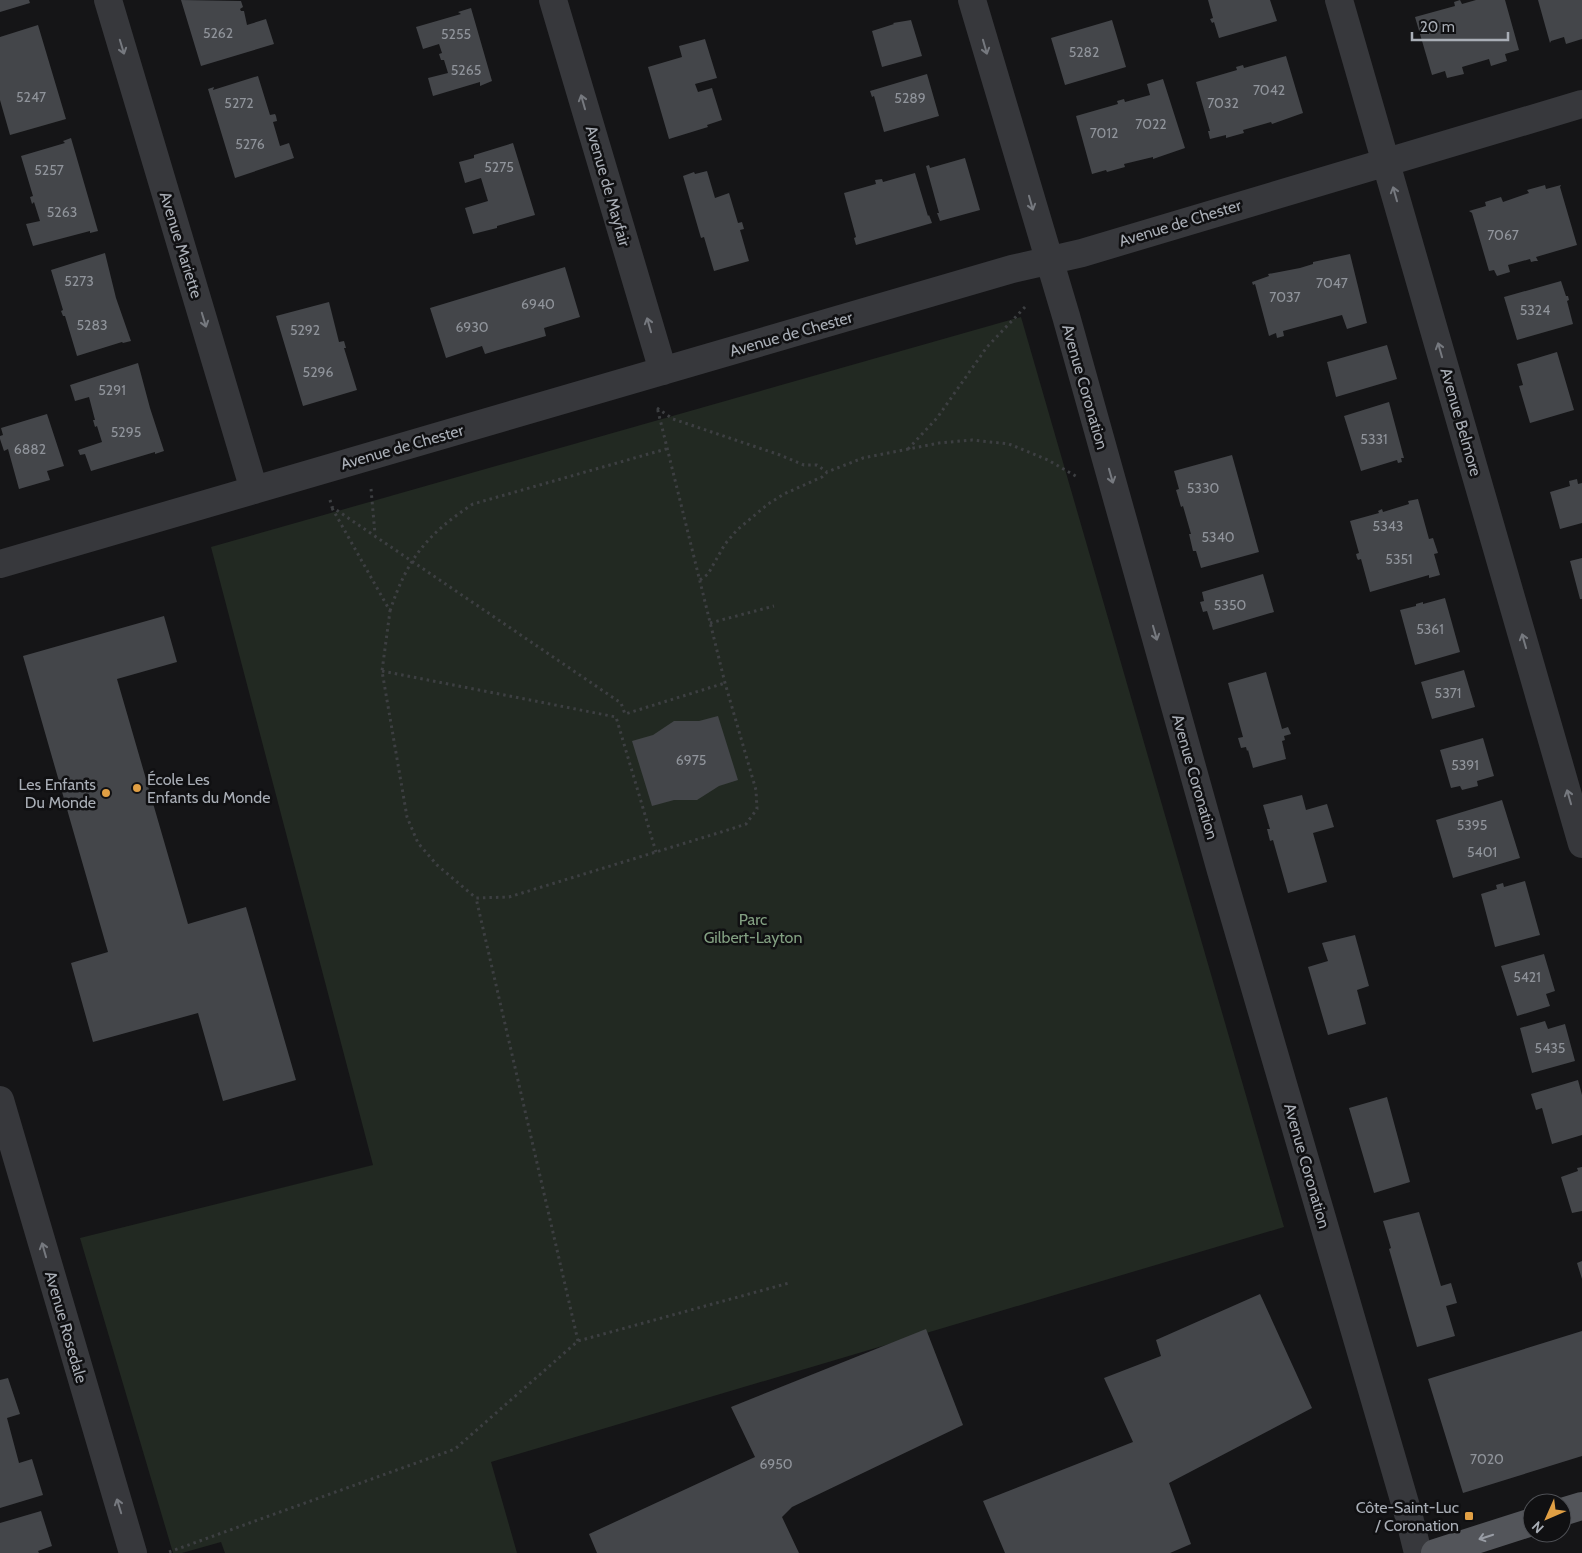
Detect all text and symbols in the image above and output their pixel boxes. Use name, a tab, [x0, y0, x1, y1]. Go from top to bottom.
scale bar	[1412, 10, 1508, 42]
text: 20 m	[1420, 18, 1455, 36]
house number: 5262	[203, 24, 233, 42]
house number: 5255	[441, 25, 471, 43]
one-way arrow	[118, 38, 128, 54]
one-way arrow	[981, 38, 991, 54]
house number: 5282	[1069, 43, 1099, 61]
house number: 5265	[451, 61, 481, 79]
house number: 7042	[1253, 81, 1285, 99]
house number: 5247	[16, 88, 46, 106]
house number: 5289	[894, 89, 926, 107]
house number: 5272	[224, 94, 254, 112]
one-way arrow	[577, 94, 587, 110]
house number: 7032	[1207, 94, 1239, 112]
house number: 7022	[1135, 115, 1167, 133]
street label: Avenue de Mayfair	[582, 123, 635, 249]
house number: 7012	[1090, 124, 1118, 142]
house number: 5276	[235, 135, 265, 153]
house number: 5275	[484, 158, 514, 176]
house number: 5257	[34, 161, 64, 179]
one-way arrow	[1390, 186, 1400, 202]
street label: Avenue Mariette	[156, 189, 206, 301]
one-way arrow	[1027, 194, 1037, 210]
street label: Avenue de Chester	[1117, 195, 1244, 251]
house number: 5263	[47, 203, 77, 221]
house number: 7067	[1487, 226, 1519, 244]
house number: 5273	[64, 272, 94, 290]
house number: 7047	[1316, 274, 1348, 292]
house number: 7037	[1269, 288, 1301, 306]
house number: 6940	[521, 295, 555, 313]
house number: 5324	[1520, 301, 1550, 319]
street label: Avenue de Chester	[727, 307, 856, 361]
one-way arrow	[199, 311, 209, 327]
house number: 5283	[77, 316, 107, 334]
one-way arrow	[643, 317, 653, 333]
house number: 6930	[455, 318, 489, 336]
house number: 5292	[290, 321, 320, 339]
street label: Avenue Coronation	[1058, 322, 1112, 452]
one-way arrow	[1435, 343, 1445, 359]
house number: 5296	[303, 363, 333, 381]
street label: Avenue Belmore	[1436, 366, 1486, 478]
house number: 5291	[98, 381, 126, 399]
street label: Avenue de Chester	[338, 420, 467, 474]
house number: 5295	[111, 423, 141, 441]
house number: 5331	[1360, 430, 1388, 448]
house number: 6882	[14, 440, 46, 458]
one-way arrow	[1106, 468, 1116, 484]
house number: 5330	[1187, 479, 1219, 497]
house number: 5343	[1373, 517, 1403, 535]
house number: 5340	[1201, 528, 1235, 546]
house number: 5351	[1385, 550, 1413, 568]
house number: 5350	[1214, 596, 1246, 614]
house number: 5361	[1416, 620, 1444, 638]
one-way arrow	[1150, 624, 1160, 640]
one-way arrow	[1518, 633, 1528, 649]
house number: 5371	[1435, 684, 1461, 702]
street label: Avenue Coronation	[1168, 712, 1222, 842]
house number: 6975	[676, 751, 706, 769]
house number: 5391	[1451, 756, 1479, 774]
place label: École Les Enfants du Monde	[147, 770, 270, 807]
place label: Les Enfants Du Monde	[18, 775, 96, 812]
marker: École Les Enfants du Monde	[131, 782, 143, 794]
marker: Les Enfants Du Monde	[100, 787, 112, 799]
one-way arrow	[1563, 790, 1573, 806]
house number: 5395	[1457, 816, 1487, 834]
house number: 5401	[1467, 843, 1497, 861]
park label: Parc Gilbert-Layton	[704, 910, 802, 947]
house number: 5421	[1513, 968, 1541, 986]
house number: 5435	[1535, 1039, 1565, 1057]
street label: Avenue Coronation	[1280, 1101, 1334, 1231]
one-way arrow	[38, 1242, 48, 1258]
street label: Avenue Rosedale	[41, 1269, 91, 1385]
house number: 7020	[1470, 1450, 1504, 1468]
house number: 6950	[759, 1455, 793, 1473]
north arrow	[1522, 1493, 1572, 1543]
place label: Côte-Saint-Luc / Coronation	[1356, 1498, 1459, 1535]
one-way arrow	[114, 1499, 124, 1515]
marker: Côte-Saint-Luc / Coronation	[1463, 1510, 1475, 1522]
text: N	[1528, 1517, 1548, 1537]
one-way arrow	[1478, 1532, 1494, 1542]

